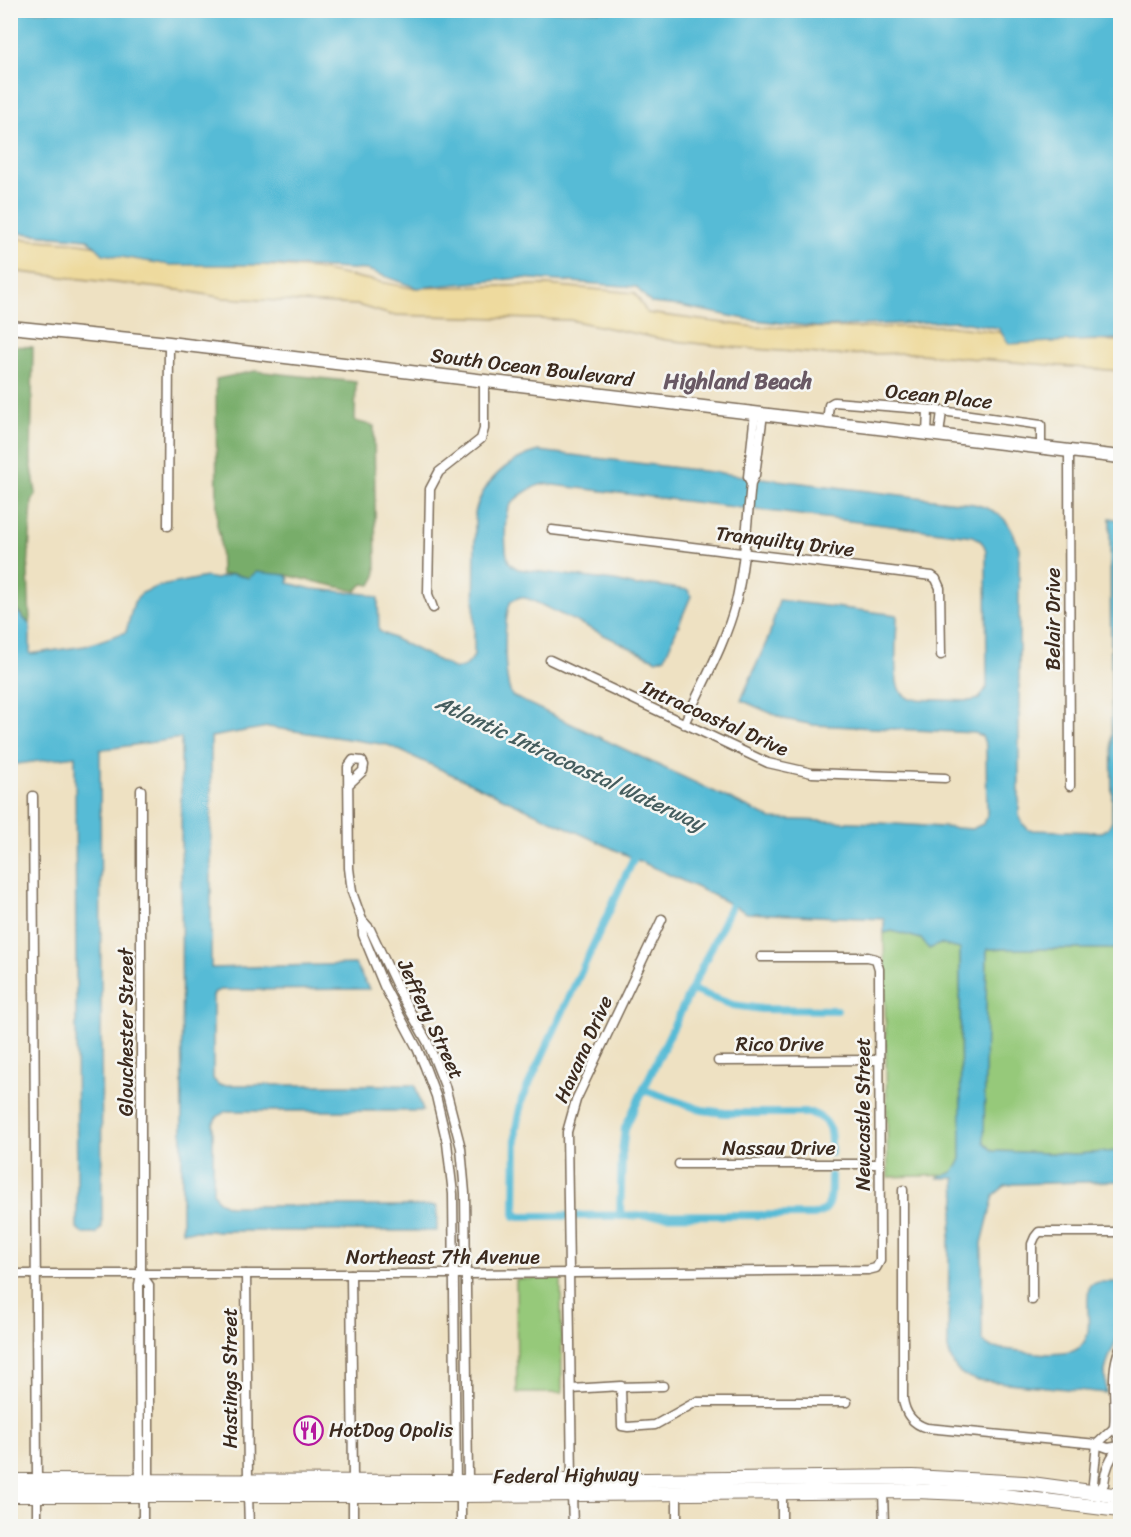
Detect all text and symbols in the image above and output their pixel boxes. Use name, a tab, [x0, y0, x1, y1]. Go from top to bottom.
street label: South Ocean Boulevard	[429, 338, 637, 397]
district label: Highland Beach	[663, 362, 813, 401]
street label: Ocean Place	[884, 373, 994, 420]
street label: Tranquilty Drive	[714, 516, 856, 567]
street label: Belair Drive	[1036, 568, 1071, 670]
street label: Intracoastal Drive	[634, 670, 795, 767]
water label: Atlantic Intracoastal Waterway	[428, 683, 714, 843]
street label: Glouchester Street	[109, 947, 144, 1116]
street label: Jeffery Street	[387, 952, 474, 1086]
street label: Havana Drive	[544, 990, 623, 1109]
street label: Rico Drive	[736, 1027, 824, 1062]
street label: Newcastle Street	[846, 1037, 881, 1191]
street label: Nassau Drive	[722, 1131, 836, 1166]
street label: Northeast 7th Avenue	[346, 1240, 540, 1275]
street label: Hastings Street	[213, 1307, 248, 1449]
place label: HotDog Opolis	[329, 1413, 454, 1448]
restaurant icon: HotDog Opolis	[292, 1414, 324, 1446]
street label: Federal Highway	[493, 1457, 640, 1494]

